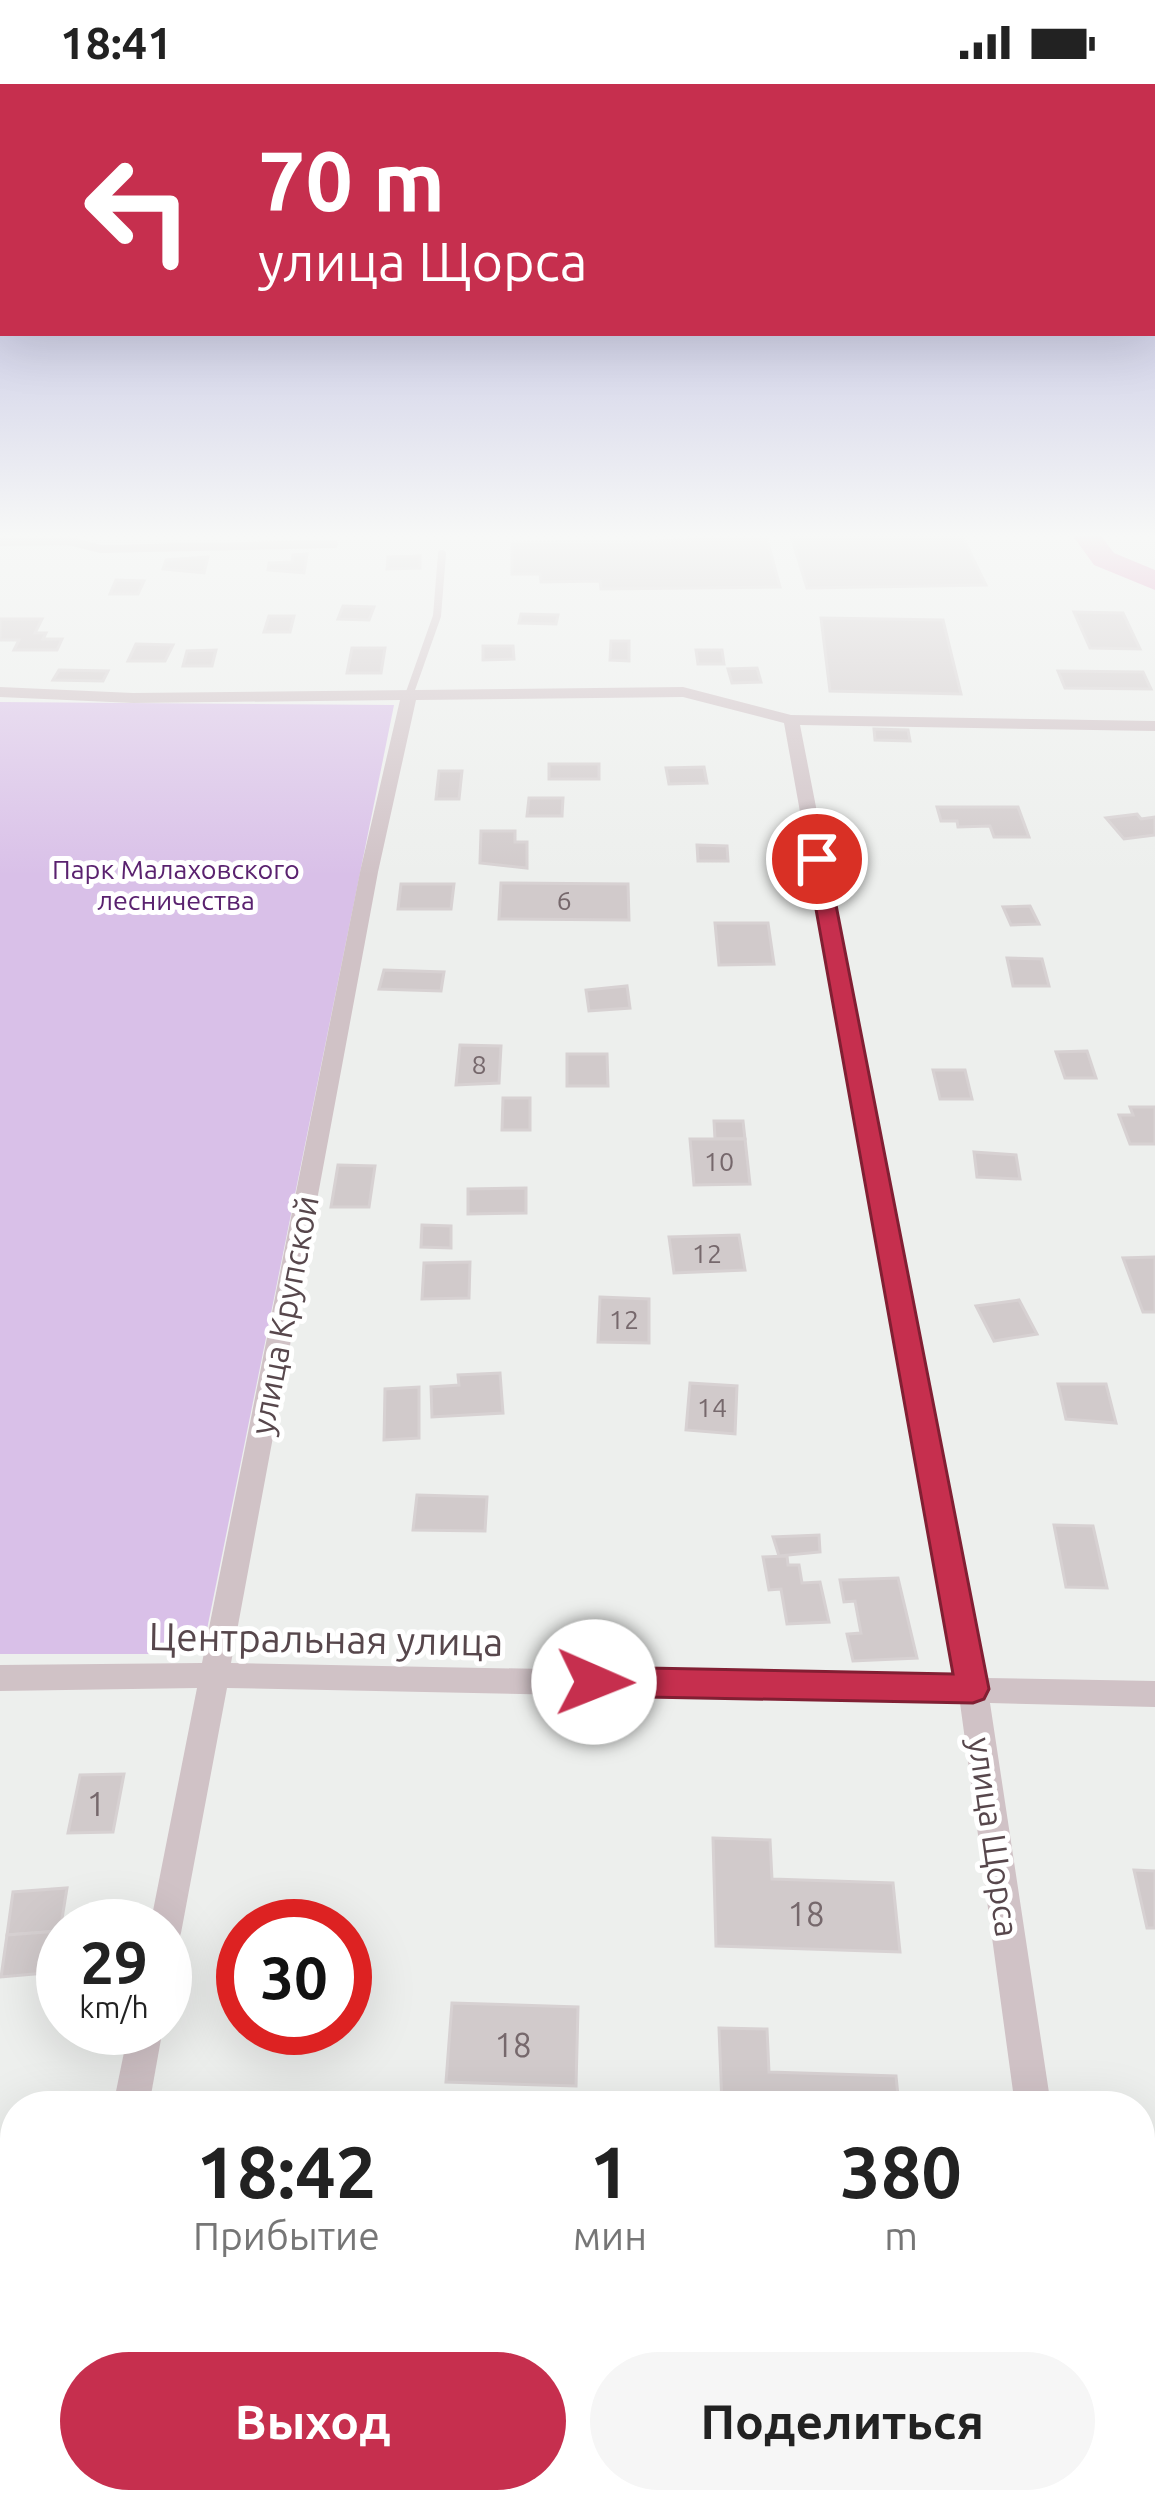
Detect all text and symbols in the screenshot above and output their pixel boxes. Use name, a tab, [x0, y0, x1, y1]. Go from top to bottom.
text: 18:41	[60, 17, 173, 68]
icon: left	[60, 132, 216, 288]
text: 70 m	[258, 133, 445, 227]
text: улица Щорса	[258, 231, 587, 291]
pin	[766, 808, 868, 910]
icon: arrive	[784, 826, 850, 892]
park label: Парк Малаховского лесничества	[52, 854, 300, 915]
house number: 6	[556, 885, 572, 915]
house number: 8	[471, 1049, 487, 1079]
house number: 10	[704, 1146, 734, 1176]
street label: улица Крупской	[242, 1192, 325, 1438]
house number: 12	[692, 1238, 722, 1268]
house number: 12	[609, 1304, 639, 1334]
house number: 14	[697, 1392, 727, 1422]
street label: Центральная улица	[148, 1614, 504, 1663]
position arrow	[531, 1619, 657, 1745]
street label: улица Щорса	[962, 1735, 1027, 1939]
house number: 1	[87, 1785, 105, 1822]
house number: 18	[787, 1895, 825, 1932]
speed limit sign: 30	[216, 1899, 372, 2055]
text: 29	[80, 1928, 148, 1995]
text: km/h	[79, 1990, 149, 2024]
house number: 18	[494, 2026, 532, 2063]
text: 18:42	[196, 2131, 376, 2212]
text: 1	[590, 2131, 630, 2212]
text: 380	[840, 2131, 962, 2212]
text: Прибытие	[193, 2214, 380, 2257]
text: мин	[573, 2214, 647, 2257]
text: m	[884, 2214, 918, 2257]
button: Выход	[60, 2352, 566, 2490]
button: Поделиться	[590, 2352, 1095, 2490]

